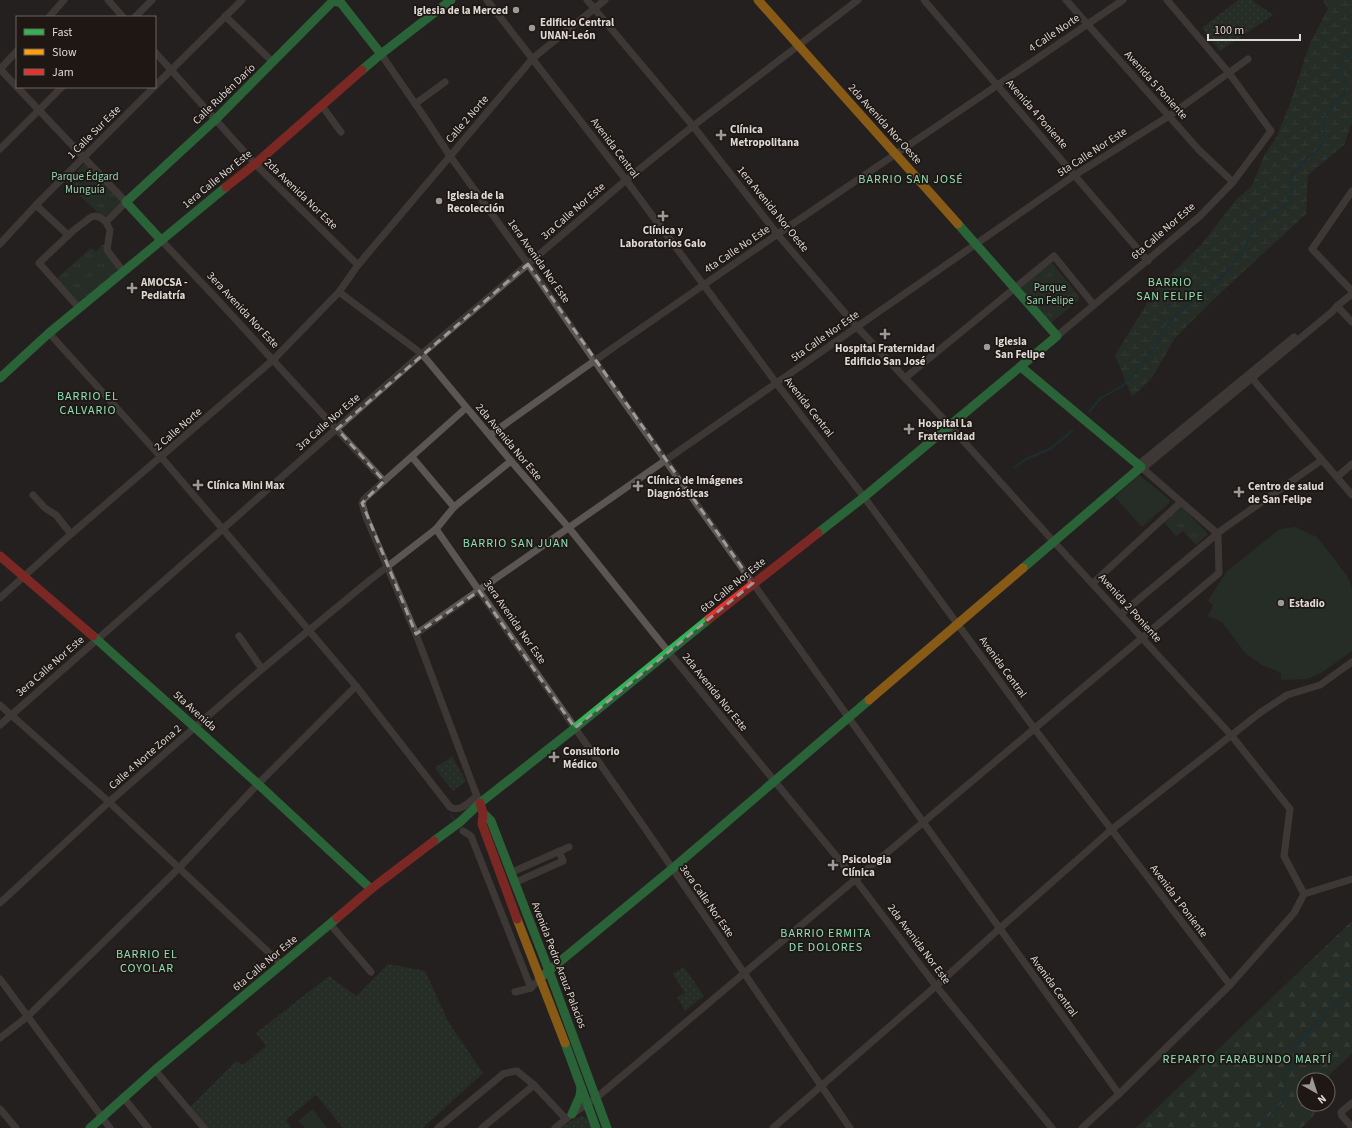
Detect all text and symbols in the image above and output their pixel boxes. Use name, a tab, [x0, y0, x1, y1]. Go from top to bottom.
place label: Iglesia de la Merced	[414, 3, 508, 18]
marker: Iglesia de la Merced	[511, 5, 521, 15]
street label: 4 Calle Norte	[1025, 10, 1083, 56]
place label: Edificio Central UNAN-León	[540, 15, 615, 43]
legend	[16, 16, 156, 88]
scale bar	[1208, 16, 1300, 42]
text: 100 m	[1214, 22, 1244, 39]
marker: Edificio Central UNAN-León	[527, 23, 537, 33]
text: Fast	[52, 24, 72, 41]
text: Slow	[52, 44, 77, 61]
street label: Avenida 5 Poniente	[1121, 47, 1191, 123]
street label: Calle Rubén Darío	[189, 60, 259, 128]
text: Jam	[52, 64, 74, 81]
street label: Avenida 4 Poniente	[1003, 76, 1072, 152]
street label: 2da Avenida Nor Oeste	[845, 80, 926, 168]
street label: Calle 2 Norte	[442, 92, 492, 146]
street label: 1 Calle Sur Este	[64, 102, 124, 162]
street label: Avenida Central	[587, 115, 643, 182]
place label: Clínica Metropolitana	[730, 122, 799, 150]
street label: 5ta Calle Nor Este	[1054, 124, 1130, 180]
marker: Clínica Metropolitana	[715, 129, 727, 141]
street label: 1era Calle Nor Este	[179, 146, 255, 212]
street label: 2da Avenida Nor Este	[261, 155, 341, 233]
street label: 1era Avenida Nor Oeste	[734, 163, 813, 256]
park label: Parque Édgard Munguía	[51, 169, 119, 197]
district label: BARRIO SAN JOSÉ	[858, 171, 964, 188]
street label: 3ra Calle Nor Este	[538, 179, 609, 243]
place label: Iglesia de la Recolección	[447, 188, 505, 216]
marker: Iglesia de la Recolección	[434, 196, 444, 206]
street label: 6ta Calle Nor Este	[1128, 199, 1199, 263]
marker: Clínica y Laboratorios Galo	[657, 210, 669, 222]
street label: 1era Avenida Nor Este	[504, 216, 574, 307]
street label: 4ta Calle No Este	[701, 221, 773, 277]
place label: Clínica y Laboratorios Galo	[620, 223, 706, 251]
street label: 3era Avenida Nor Este	[204, 268, 283, 352]
district label: BARRIO SAN FELIPE	[1136, 274, 1204, 305]
place label: AMOCSA - Pediatría	[140, 275, 188, 303]
park label: Parque San Felipe	[1026, 280, 1074, 308]
marker: AMOCSA - Pediatría	[126, 282, 138, 294]
street label: 5ta Calle Nor Este	[788, 307, 863, 365]
marker: Hospital Fraternidad Edificio San José	[879, 328, 891, 340]
place label: Iglesia San Felipe	[995, 334, 1045, 362]
place label: Hospital Fraternidad Edificio San José	[835, 341, 935, 369]
marker: Iglesia San Felipe	[982, 342, 992, 352]
street label: Avenida Central	[781, 374, 837, 440]
district label: BARRIO EL CALVARIO	[57, 388, 119, 419]
street label: 3ra Calle Nor Este	[293, 390, 364, 454]
street label: 2da Avenida Nor Este	[472, 400, 546, 484]
street label: 2 Calle Norte	[151, 404, 205, 454]
place label: Hospital La Fraternidad	[918, 416, 975, 444]
marker: Hospital La Fraternidad	[903, 423, 915, 435]
place label: Clínica de Imágenes Diagnósticas	[647, 473, 743, 501]
place label: Clínica Mini Max	[207, 478, 285, 493]
marker: Clínica Mini Max	[192, 479, 204, 491]
place label: Centro de salud de San Felipe	[1248, 479, 1324, 507]
marker: Clínica de Imágenes Diagnósticas	[632, 480, 644, 492]
marker: Centro de salud de San Felipe	[1233, 486, 1245, 498]
district label: BARRIO SAN JUAN	[463, 535, 569, 552]
street label: 6ta Calle Nor Este	[697, 554, 769, 616]
street label: Avenida 2 Poniente	[1095, 570, 1165, 646]
street label: 3era Avenida Nor Este	[480, 577, 550, 668]
place label: Estadio	[1289, 596, 1325, 611]
marker: Estadio	[1276, 598, 1286, 608]
street label: 3era Calle Nor Este	[13, 632, 88, 700]
street label: Avenida Central	[976, 633, 1030, 701]
street label: 2da Avenida Nor Este	[679, 650, 752, 735]
street label: 5ta Avenida	[170, 688, 220, 734]
street label: Calle 4 Norte Zona 2	[105, 721, 185, 793]
place label: Consultorio Médico	[563, 744, 620, 772]
marker: Consultorio Médico	[548, 751, 560, 763]
place label: Psicologia Clínica	[842, 852, 891, 880]
marker: Psicologia Clínica	[827, 859, 839, 871]
street label: Avenida 1 Poniente	[1147, 861, 1212, 941]
street label: 3era Calle Nor Este	[676, 862, 738, 941]
street label: Avenida Pedro Arauz Palacios	[528, 900, 590, 1031]
street label: 2da Avenida Nor Este	[884, 901, 954, 988]
district label: BARRIO ERMITA DE DOLORES	[780, 925, 872, 956]
street label: 6ta Calle Nor Este	[230, 931, 301, 994]
district label: BARRIO EL COYOLAR	[116, 946, 178, 977]
street label: Avenida Central	[1027, 952, 1081, 1020]
district label: REPARTO FARABUNDO MARTÍ	[1162, 1051, 1332, 1068]
north arrow	[1296, 1072, 1336, 1112]
text: N	[1314, 1091, 1330, 1108]

